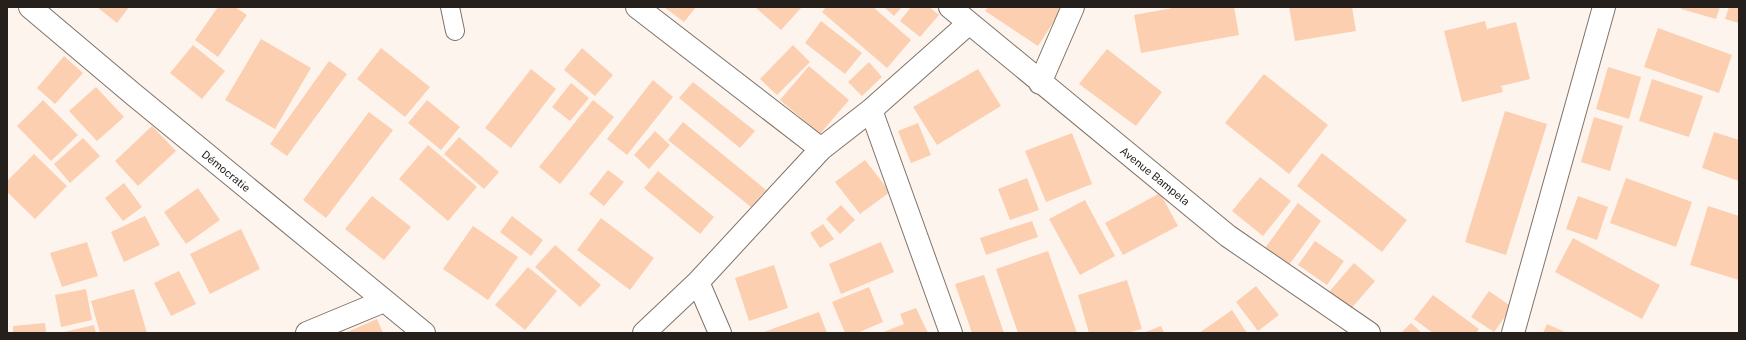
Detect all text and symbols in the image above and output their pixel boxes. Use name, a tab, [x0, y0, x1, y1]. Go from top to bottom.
street label: Avenue Bampela	[1118, 144, 1192, 208]
street label: Démocratie	[199, 148, 253, 194]

